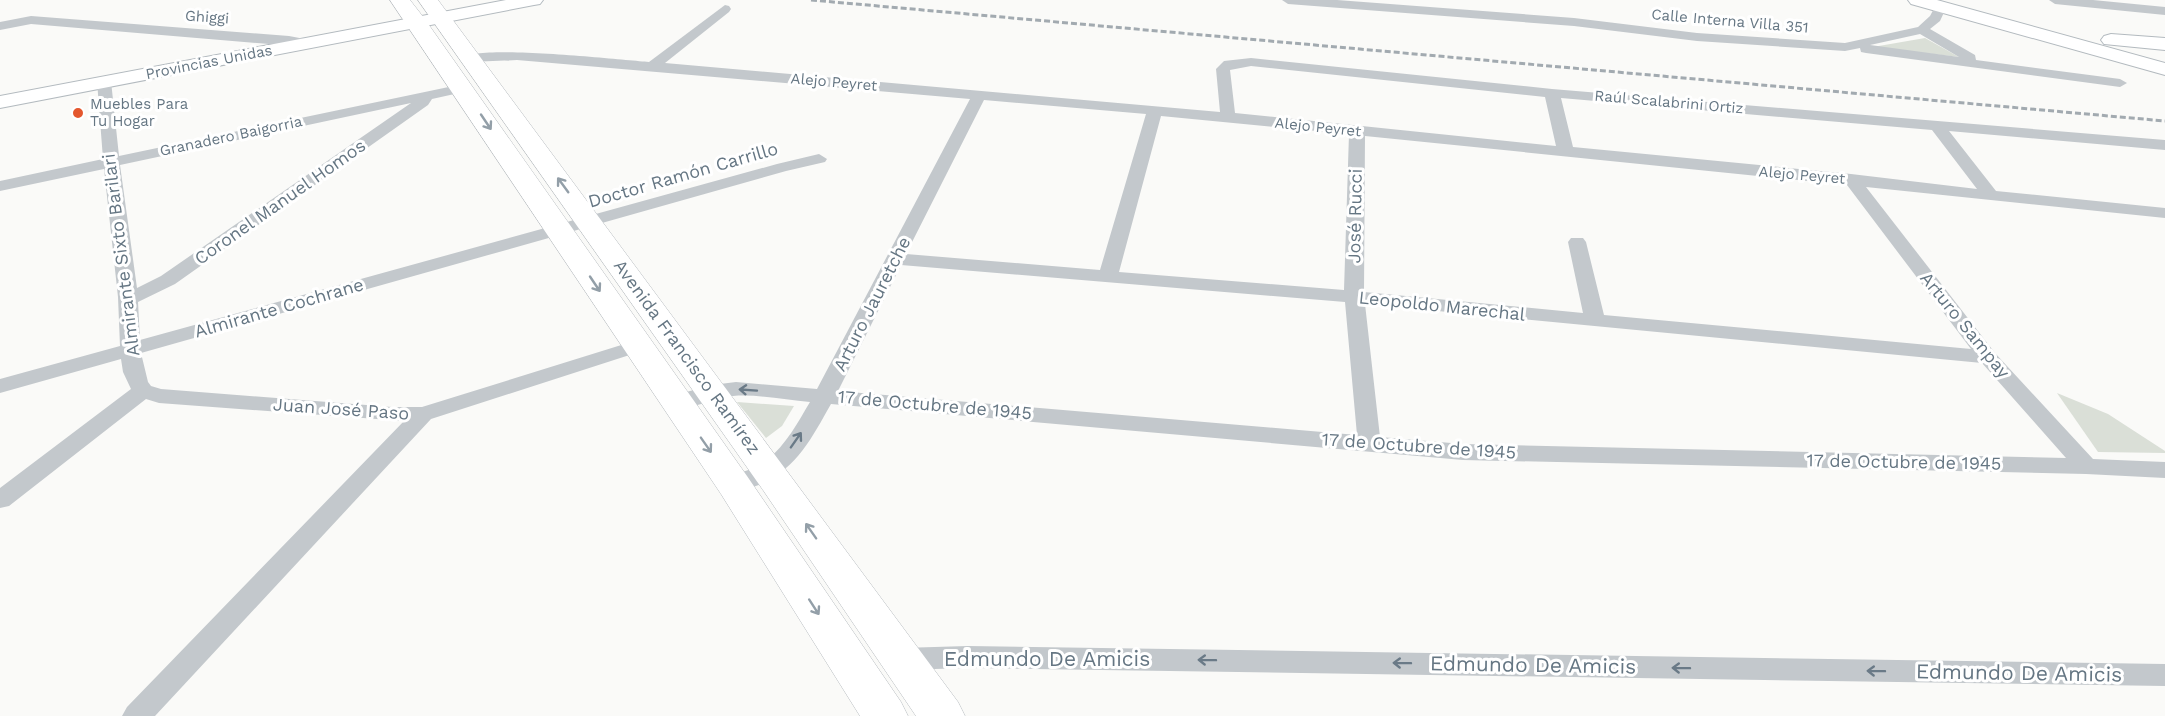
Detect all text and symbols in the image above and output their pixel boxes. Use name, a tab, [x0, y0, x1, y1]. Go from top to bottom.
street label: Calle Interna Villa 351	[1651, 5, 1809, 37]
street label: Ghiggi	[184, 6, 230, 28]
street label: Provincias Unidas	[144, 41, 274, 83]
street label: Alejo Peyret	[790, 69, 879, 95]
street label: Raúl Scalabrini Ortiz	[1594, 87, 1744, 117]
place label: Muebles Para Tu Hogar	[90, 95, 189, 130]
marker: Muebles Para Tu Hogar	[71, 106, 85, 120]
street label: Granadero Baigorria	[158, 112, 304, 160]
one-way arrow	[480, 114, 492, 130]
street label: Alejo Peyret	[1274, 114, 1363, 141]
street label: Coronel Manuel Homos	[190, 134, 369, 269]
street label: Doctor Ramón Carrillo	[586, 137, 780, 212]
street label: Almirante Sixto Barilari	[98, 153, 143, 358]
street label: Alejo Peyret	[1758, 162, 1847, 188]
street label: José Rucci	[1343, 168, 1366, 264]
one-way arrow	[557, 177, 569, 193]
street label: Arturo Jauretche	[829, 233, 915, 375]
street label: Avenida Francisco Ramírez	[610, 255, 765, 458]
street label: Arturo Sampay	[1916, 267, 2015, 382]
street label: Almirante Cochrane	[192, 273, 366, 342]
one-way arrow	[589, 275, 601, 291]
street label: Leopoldo Marechal	[1358, 286, 1527, 325]
one-way arrow	[738, 384, 758, 395]
street label: 17 de Octubre de 1945	[837, 386, 1033, 423]
street label: Juan José Paso	[272, 393, 410, 424]
street label: 17 de Octubre de 1945	[1321, 428, 1517, 463]
one-way arrow	[790, 433, 802, 449]
one-way arrow	[699, 436, 712, 453]
street label: 17 de Octubre de 1945	[1807, 449, 2001, 474]
one-way arrow	[805, 523, 818, 539]
one-way arrow	[808, 598, 820, 615]
street label: Edmundo De Amicis	[944, 646, 1150, 671]
street label: Edmundo De Amicis	[1430, 650, 1636, 679]
one-way arrow	[1197, 655, 1217, 666]
one-way arrow	[1392, 658, 1412, 669]
street label: Edmundo De Amicis	[1916, 658, 2122, 687]
one-way arrow	[1671, 662, 1691, 674]
one-way arrow	[1866, 665, 1886, 677]

